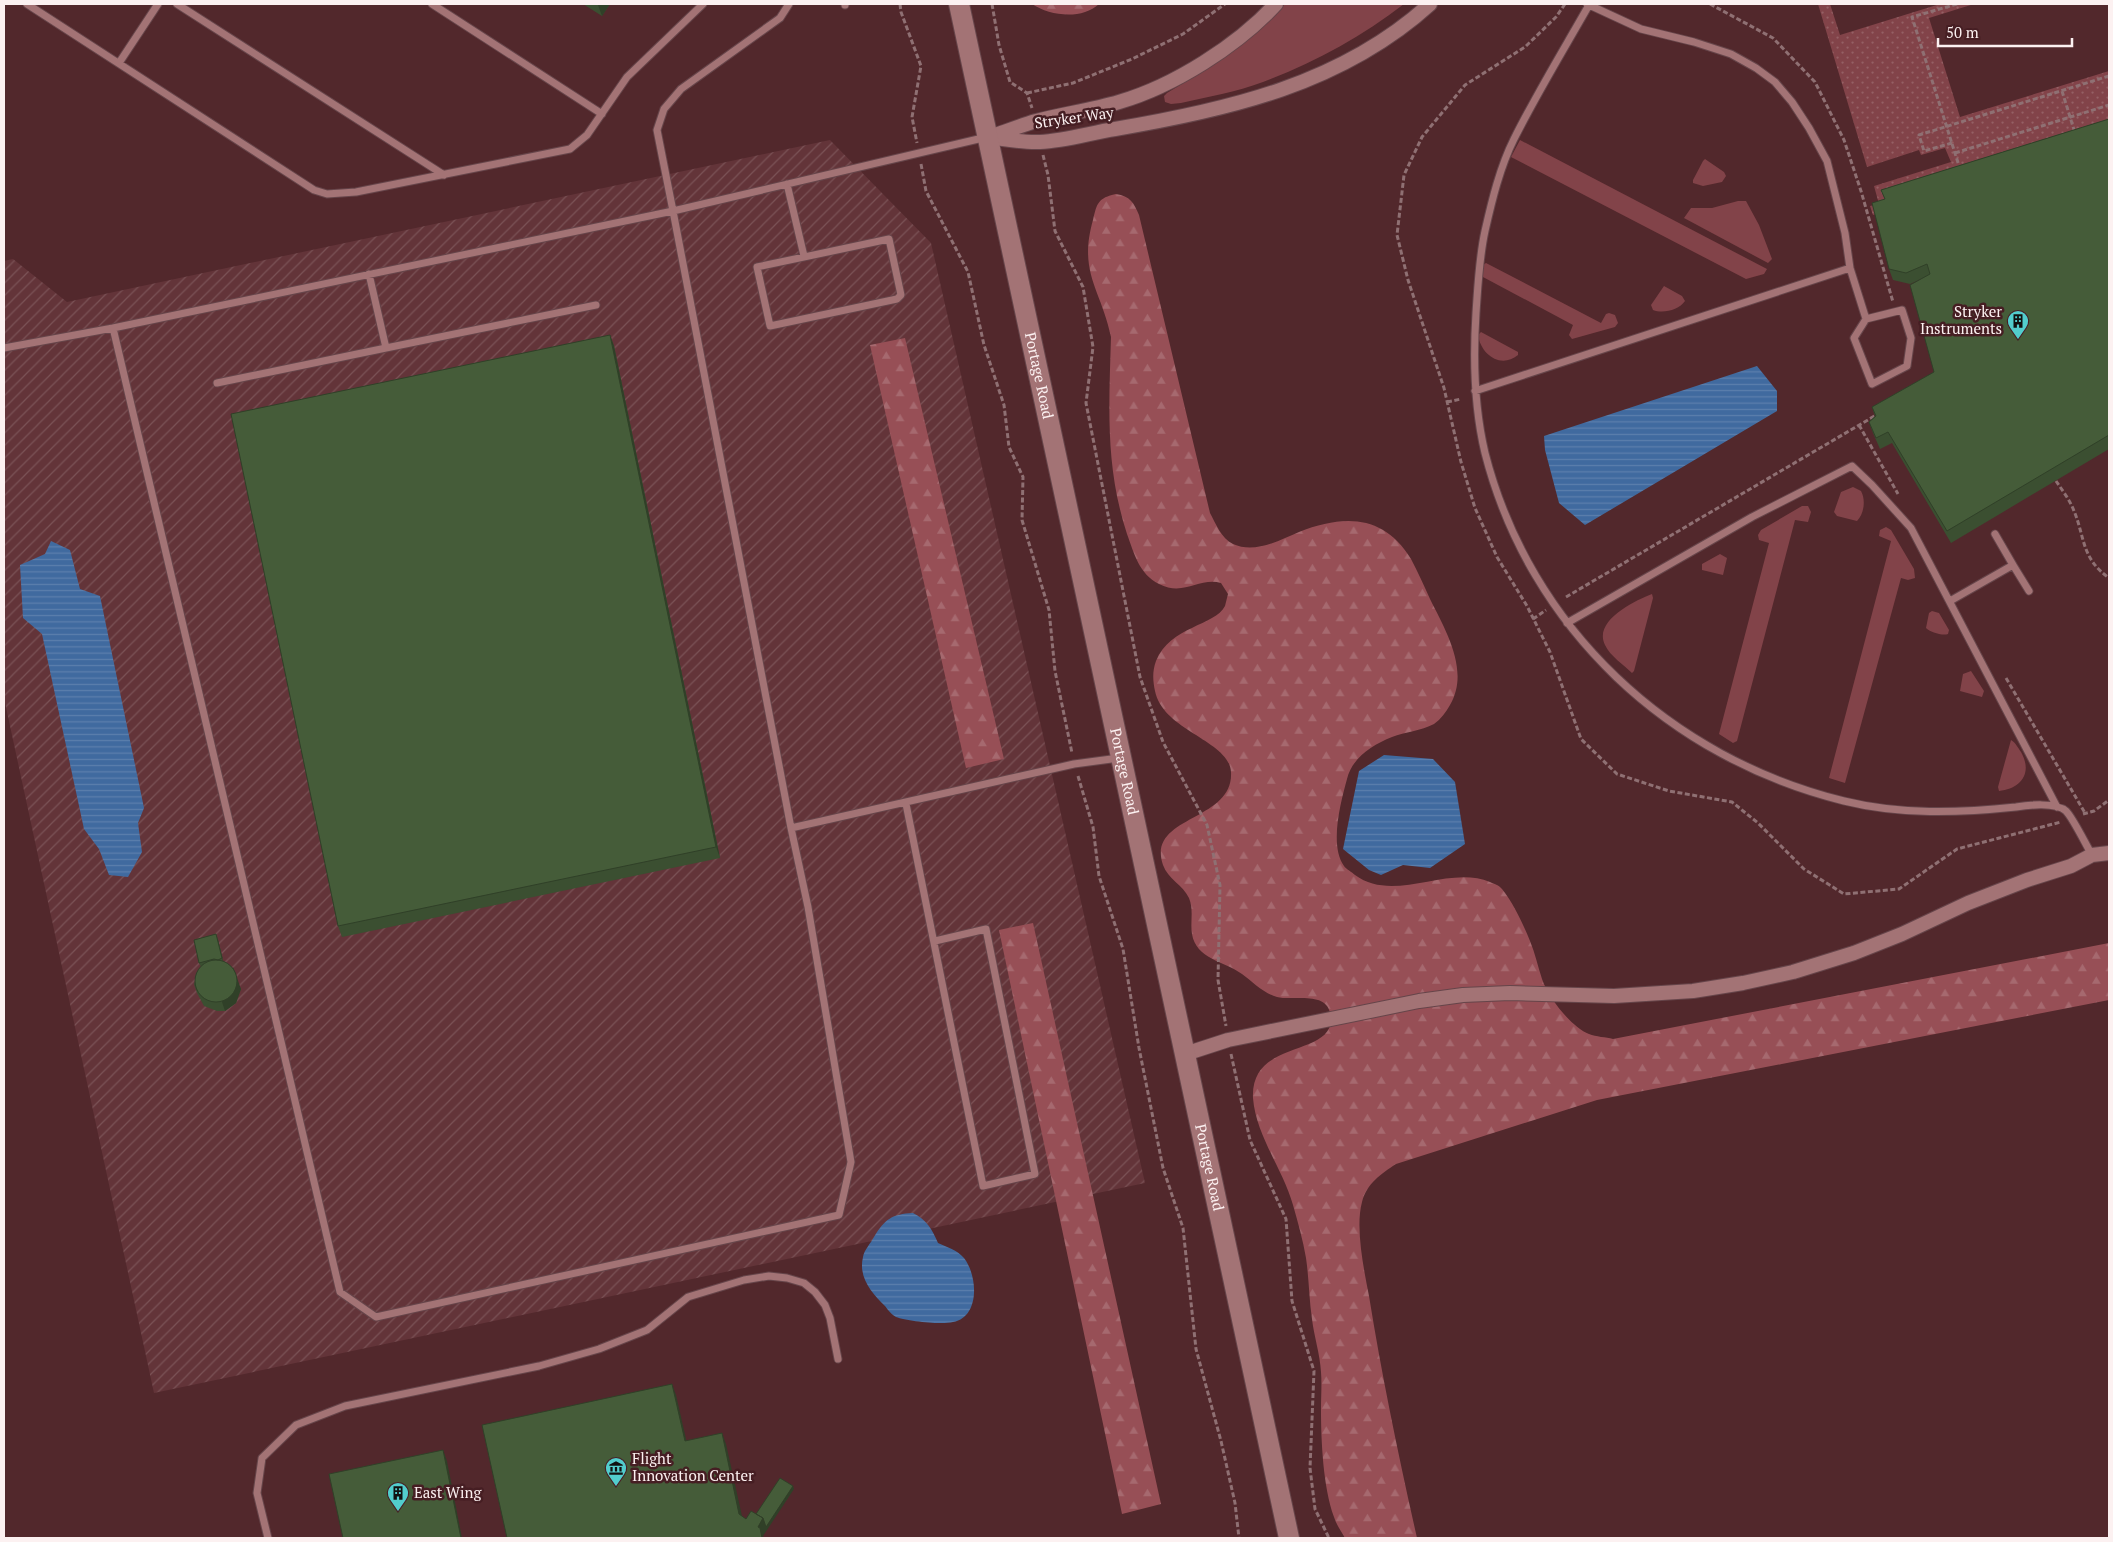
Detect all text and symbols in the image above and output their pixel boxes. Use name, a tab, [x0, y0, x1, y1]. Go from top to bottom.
scale bar	[1938, 15, 2072, 47]
text: 50 m	[1946, 22, 1979, 42]
street label: Stryker Way	[1033, 101, 1115, 132]
place label: Stryker Instruments	[1920, 301, 2002, 338]
building icon: Stryker Instruments	[2006, 309, 2030, 340]
street label: Portage Road	[1021, 330, 1059, 421]
street label: Portage Road	[1106, 726, 1144, 816]
street label: Portage Road	[1191, 1122, 1229, 1212]
place label: Flight Innovation Center	[632, 1448, 754, 1485]
museum icon: Flight Innovation Center	[604, 1456, 628, 1487]
building icon: East Wing	[386, 1481, 410, 1512]
place label: East Wing	[414, 1482, 482, 1502]

